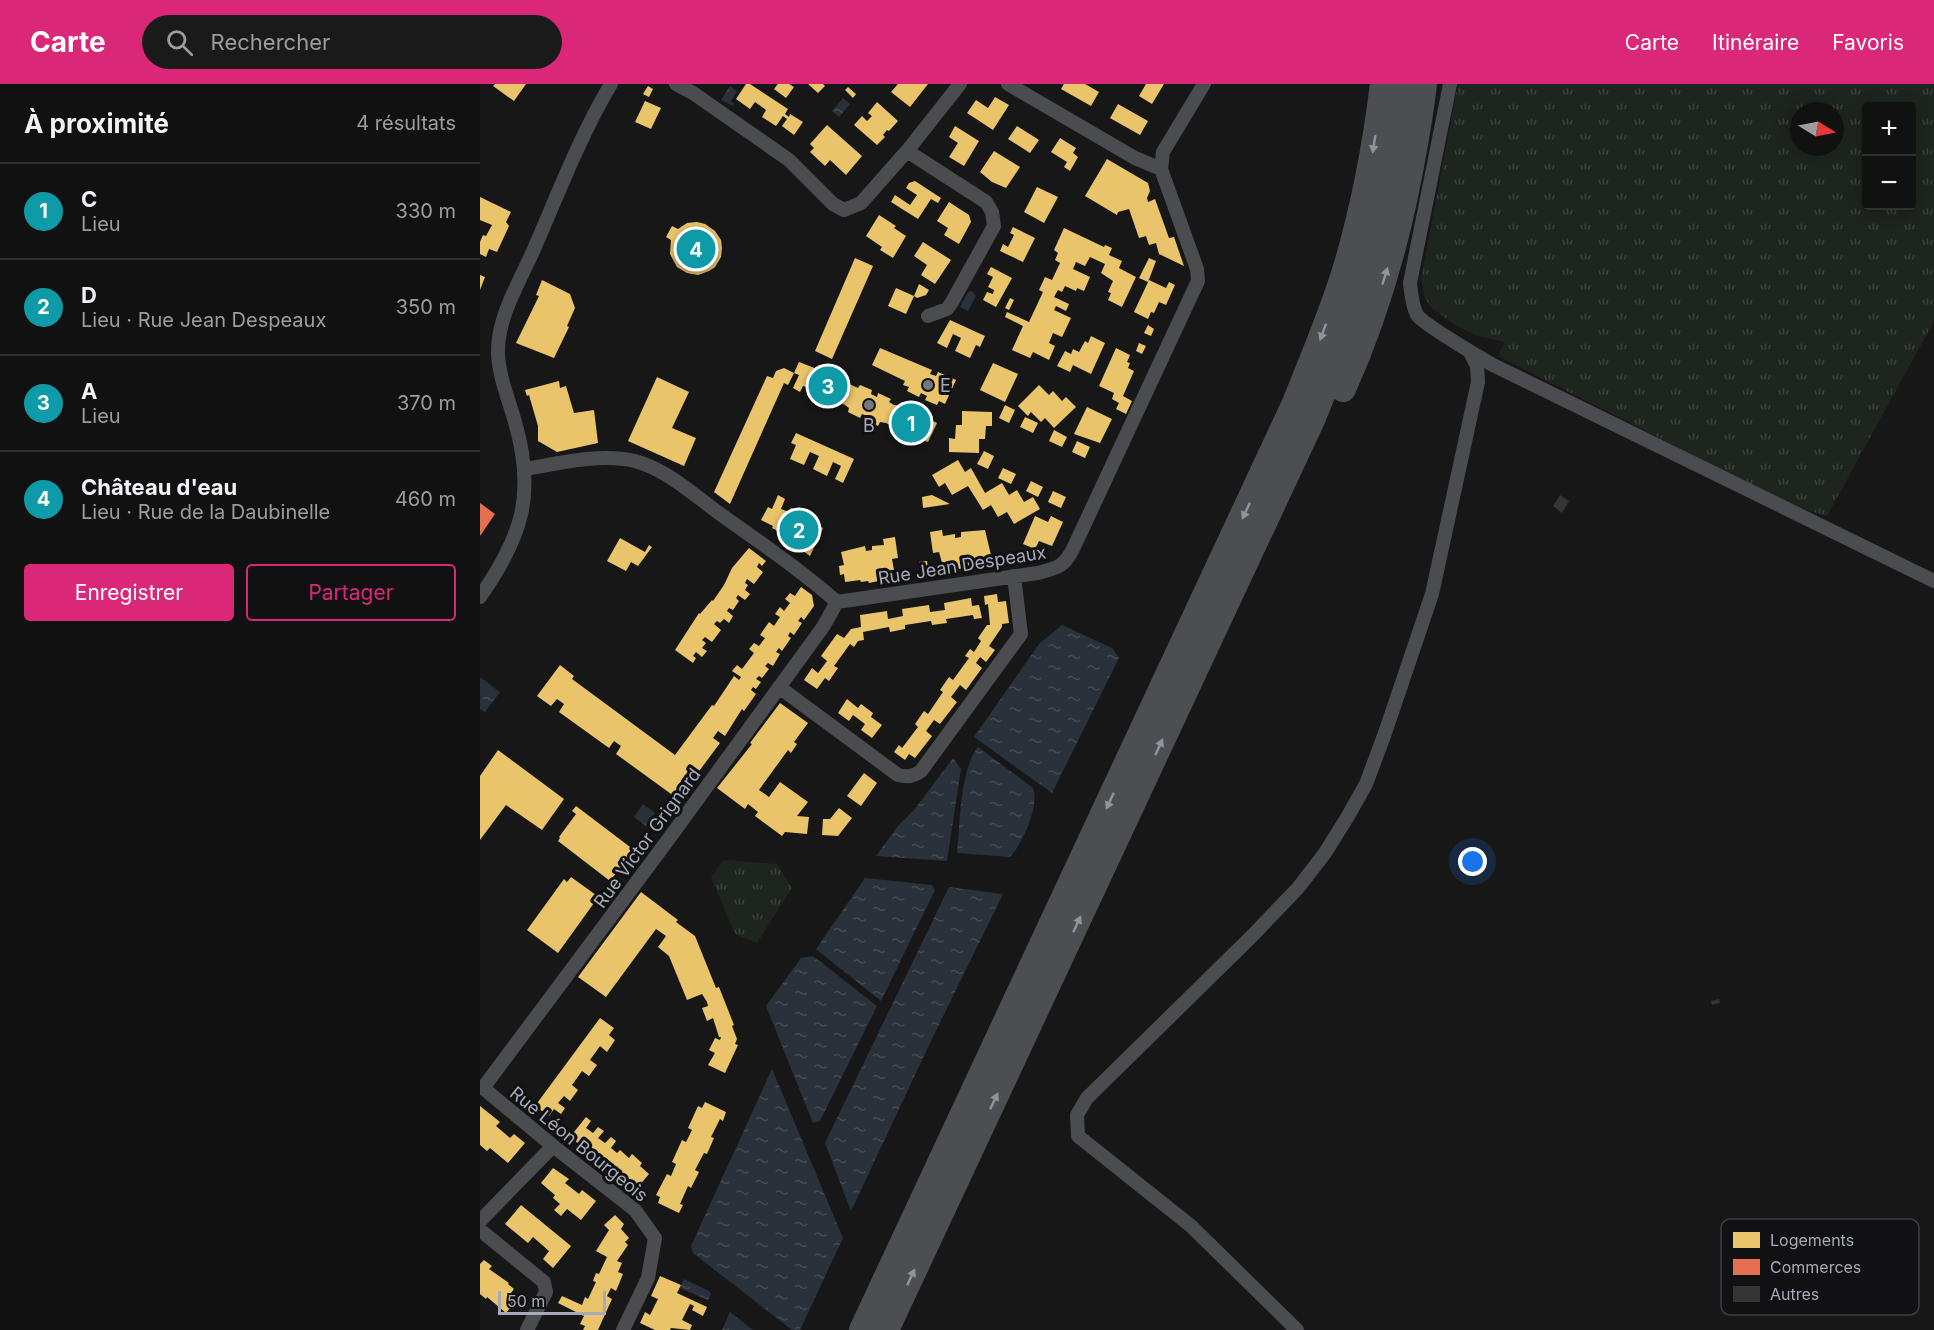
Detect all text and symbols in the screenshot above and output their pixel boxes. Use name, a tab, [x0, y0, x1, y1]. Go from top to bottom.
search box	[142, 15, 562, 69]
text: Carte	[30, 25, 106, 59]
icon: search	[163, 26, 196, 59]
text: Rechercher	[211, 29, 330, 55]
text: Carte	[1625, 30, 1679, 55]
text: Itinéraire	[1712, 30, 1799, 55]
text: Favoris	[1832, 30, 1904, 55]
north arrow	[1790, 102, 1844, 156]
map controls	[1862, 102, 1916, 210]
button: +	[1862, 102, 1916, 156]
text: À proximité	[24, 108, 169, 139]
text: 4 résultats	[356, 111, 456, 135]
one-way arrow	[1370, 135, 1379, 154]
button: −	[1862, 156, 1916, 210]
text: C	[81, 186, 97, 212]
text: 1	[39, 199, 48, 223]
text: 330 m	[396, 199, 456, 223]
text: Lieu	[81, 212, 121, 236]
pin: 4	[676, 226, 716, 272]
one-way arrow	[1381, 267, 1390, 285]
text: D	[81, 282, 97, 308]
text: 2	[37, 295, 50, 319]
text: 350 m	[396, 295, 456, 319]
text: Lieu · Rue Jean Despeaux	[81, 308, 326, 332]
one-way arrow	[1318, 323, 1328, 341]
pin: 3	[808, 364, 848, 408]
place label: E	[940, 375, 951, 396]
text: A	[81, 378, 97, 404]
marker: E	[921, 378, 935, 392]
text: 3	[37, 391, 50, 415]
text: 370 m	[397, 391, 456, 415]
marker: B	[862, 398, 876, 412]
pin: 1	[892, 400, 930, 446]
text: Lieu	[81, 404, 121, 428]
place label: B	[863, 415, 875, 436]
text: Château d'eau	[81, 474, 237, 500]
text: 4	[37, 487, 50, 511]
text: 460 m	[395, 487, 456, 511]
text: Lieu · Rue de la Daubinelle	[81, 500, 330, 524]
one-way arrow	[1241, 502, 1251, 520]
pin: 2	[780, 508, 818, 552]
street label: Rue Jean Despeaux	[877, 541, 1048, 589]
button: Enregistrer	[24, 564, 234, 621]
button: Partager	[246, 564, 456, 621]
one-way arrow	[1155, 739, 1164, 756]
street label: Rue Victor Grignard	[589, 764, 705, 912]
one-way arrow	[1105, 793, 1114, 810]
your location	[1458, 847, 1487, 876]
one-way arrow	[1072, 915, 1082, 933]
street label: Rue Léon Bourgeois	[506, 1082, 652, 1206]
one-way arrow	[989, 1092, 998, 1109]
legend	[1721, 1219, 1919, 1315]
text: Logements	[1770, 1230, 1854, 1250]
text: Commerces	[1770, 1257, 1861, 1277]
one-way arrow	[906, 1269, 915, 1286]
text: Autres	[1770, 1284, 1819, 1304]
scale bar	[498, 1288, 606, 1316]
text: 50 m	[507, 1291, 545, 1311]

